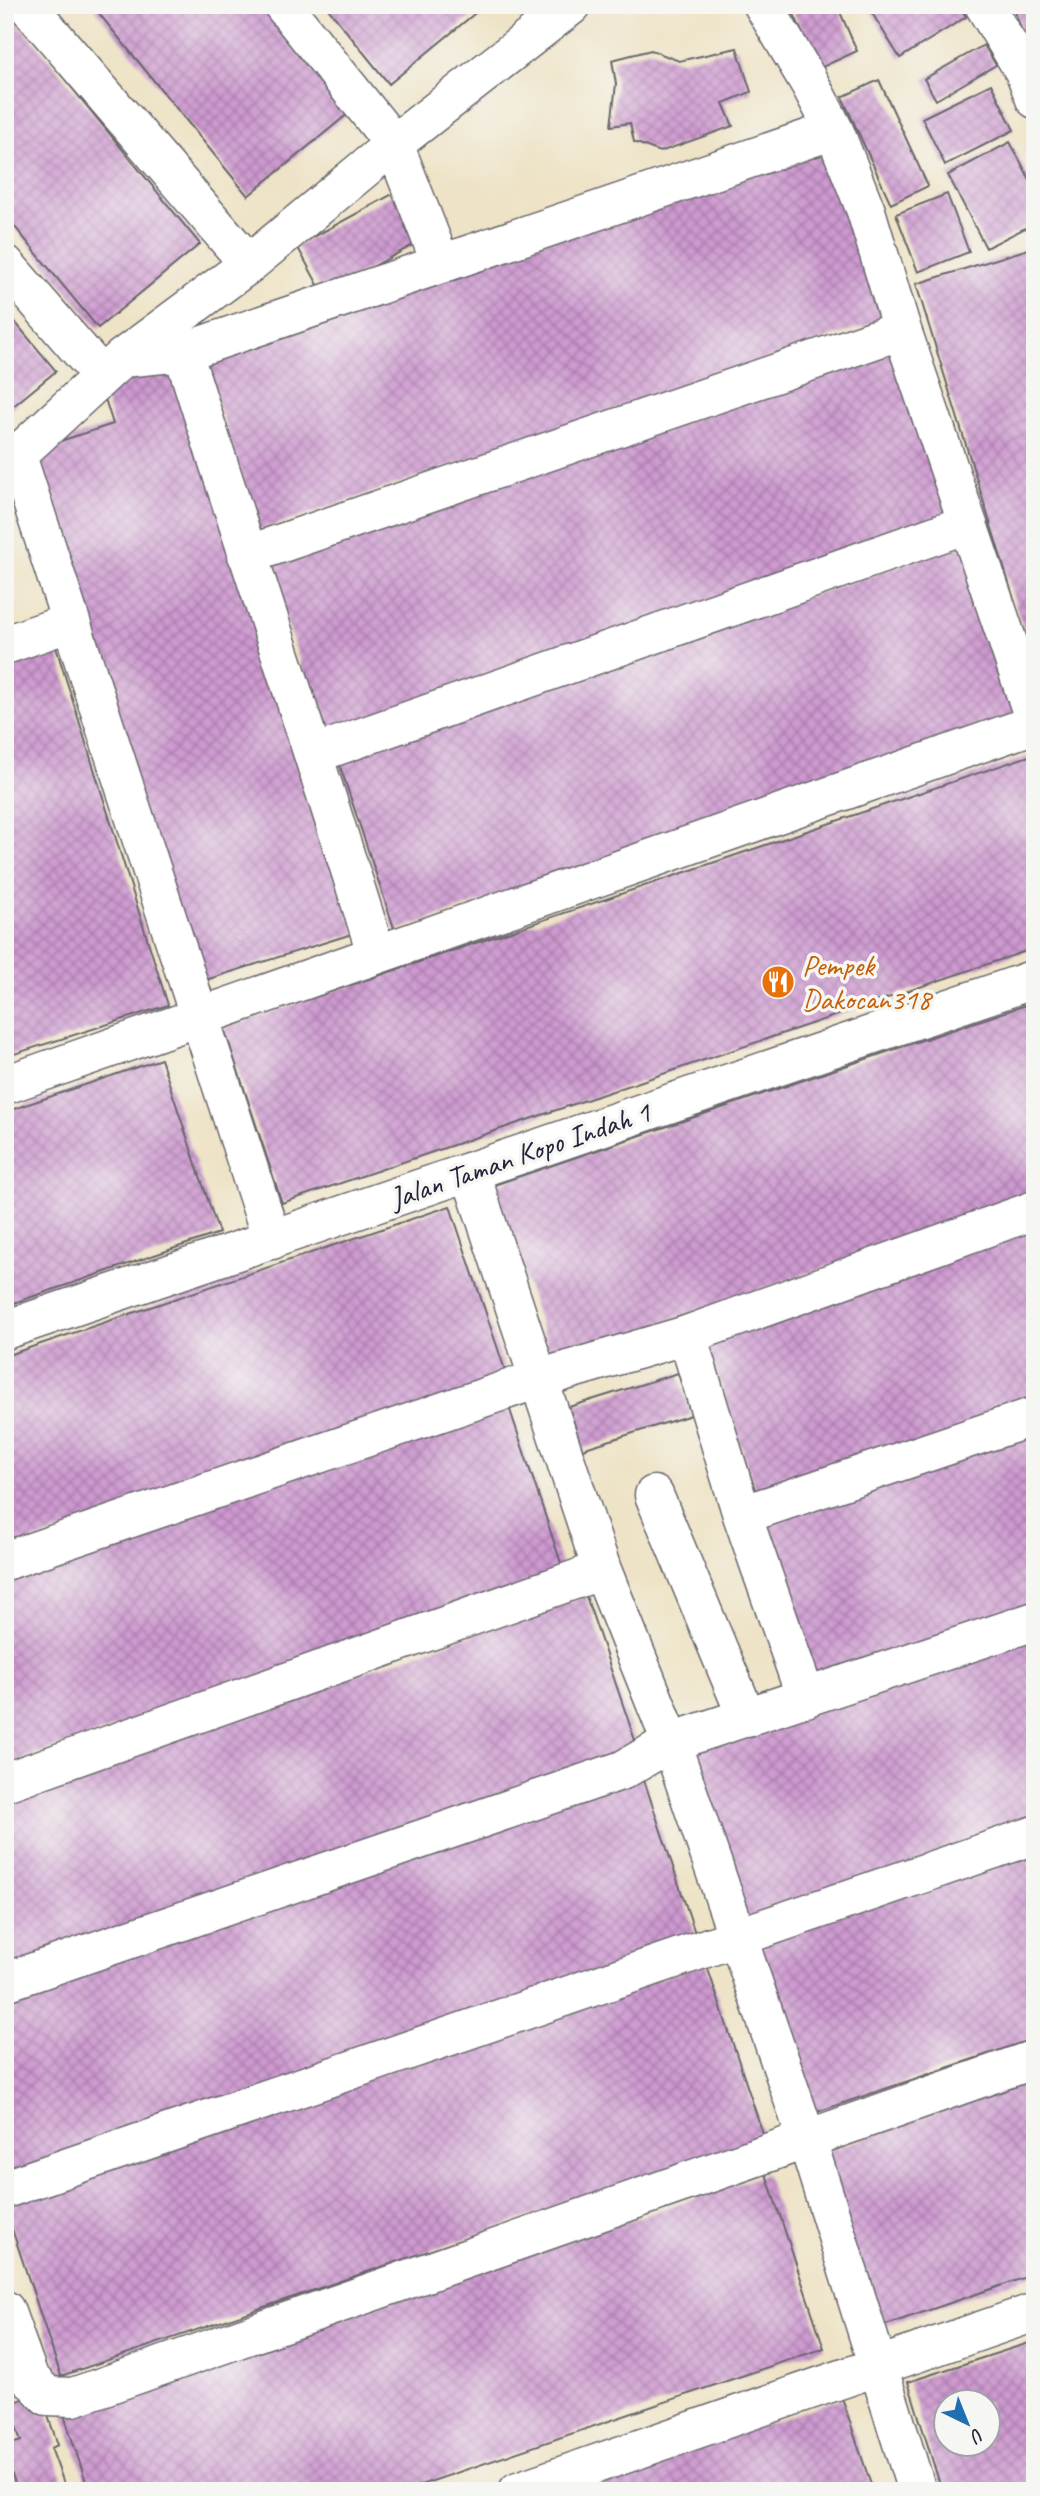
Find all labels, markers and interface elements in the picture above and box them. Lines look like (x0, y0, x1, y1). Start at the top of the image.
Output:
place label: Pempek Dakocan318 (802, 946, 933, 1018)
restaurant icon: Pempek Dakocan318 (759, 963, 797, 1001)
street label: Jalan Taman Kopo Indah 1 (383, 1092, 656, 1218)
north arrow (932, 2388, 1002, 2458)
text: U (964, 2423, 989, 2449)

